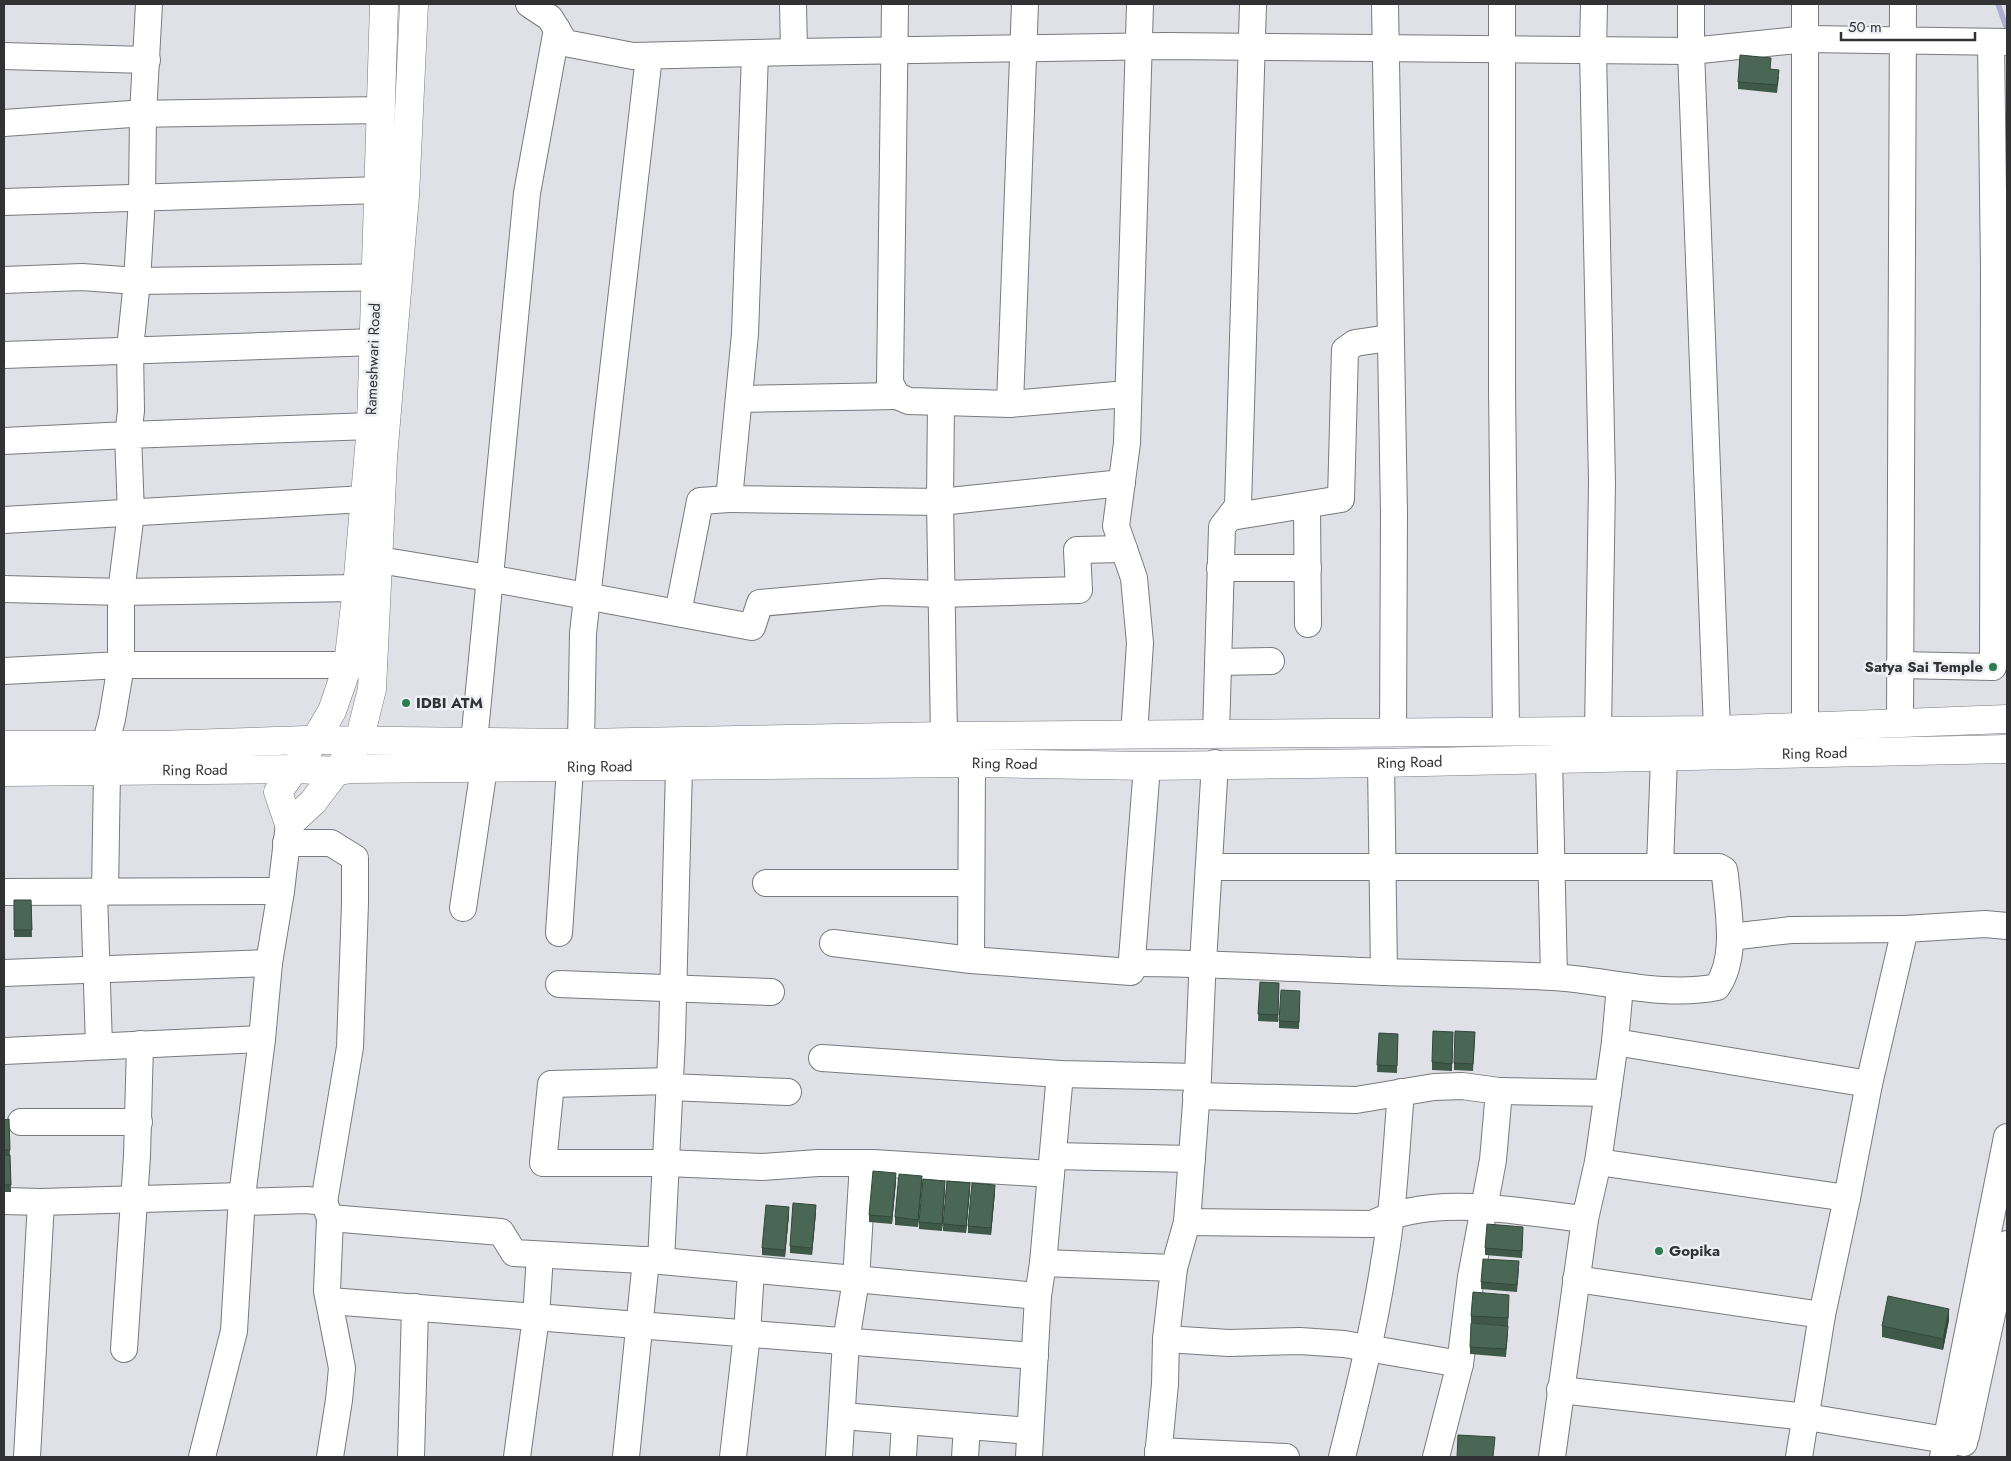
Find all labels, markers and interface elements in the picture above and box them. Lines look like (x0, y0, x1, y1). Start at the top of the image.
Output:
scale bar (1841, 10, 1975, 42)
text: 50 m (1848, 16, 1882, 38)
street label: Rameshwari Road (360, 303, 386, 415)
place label: Satya Sai Temple (1865, 656, 1983, 678)
marker: Satya Sai Temple (1987, 661, 1999, 673)
place label: IDBI ATM (416, 692, 483, 714)
marker: IDBI ATM (400, 697, 412, 709)
street label: Ring Road (1782, 742, 1848, 765)
street label: Ring Road (1377, 751, 1443, 774)
street label: Ring Road (972, 752, 1038, 775)
street label: Ring Road (567, 755, 633, 778)
street label: Ring Road (162, 759, 228, 781)
place label: Gopika (1669, 1240, 1720, 1262)
marker: Gopika (1653, 1245, 1665, 1257)

